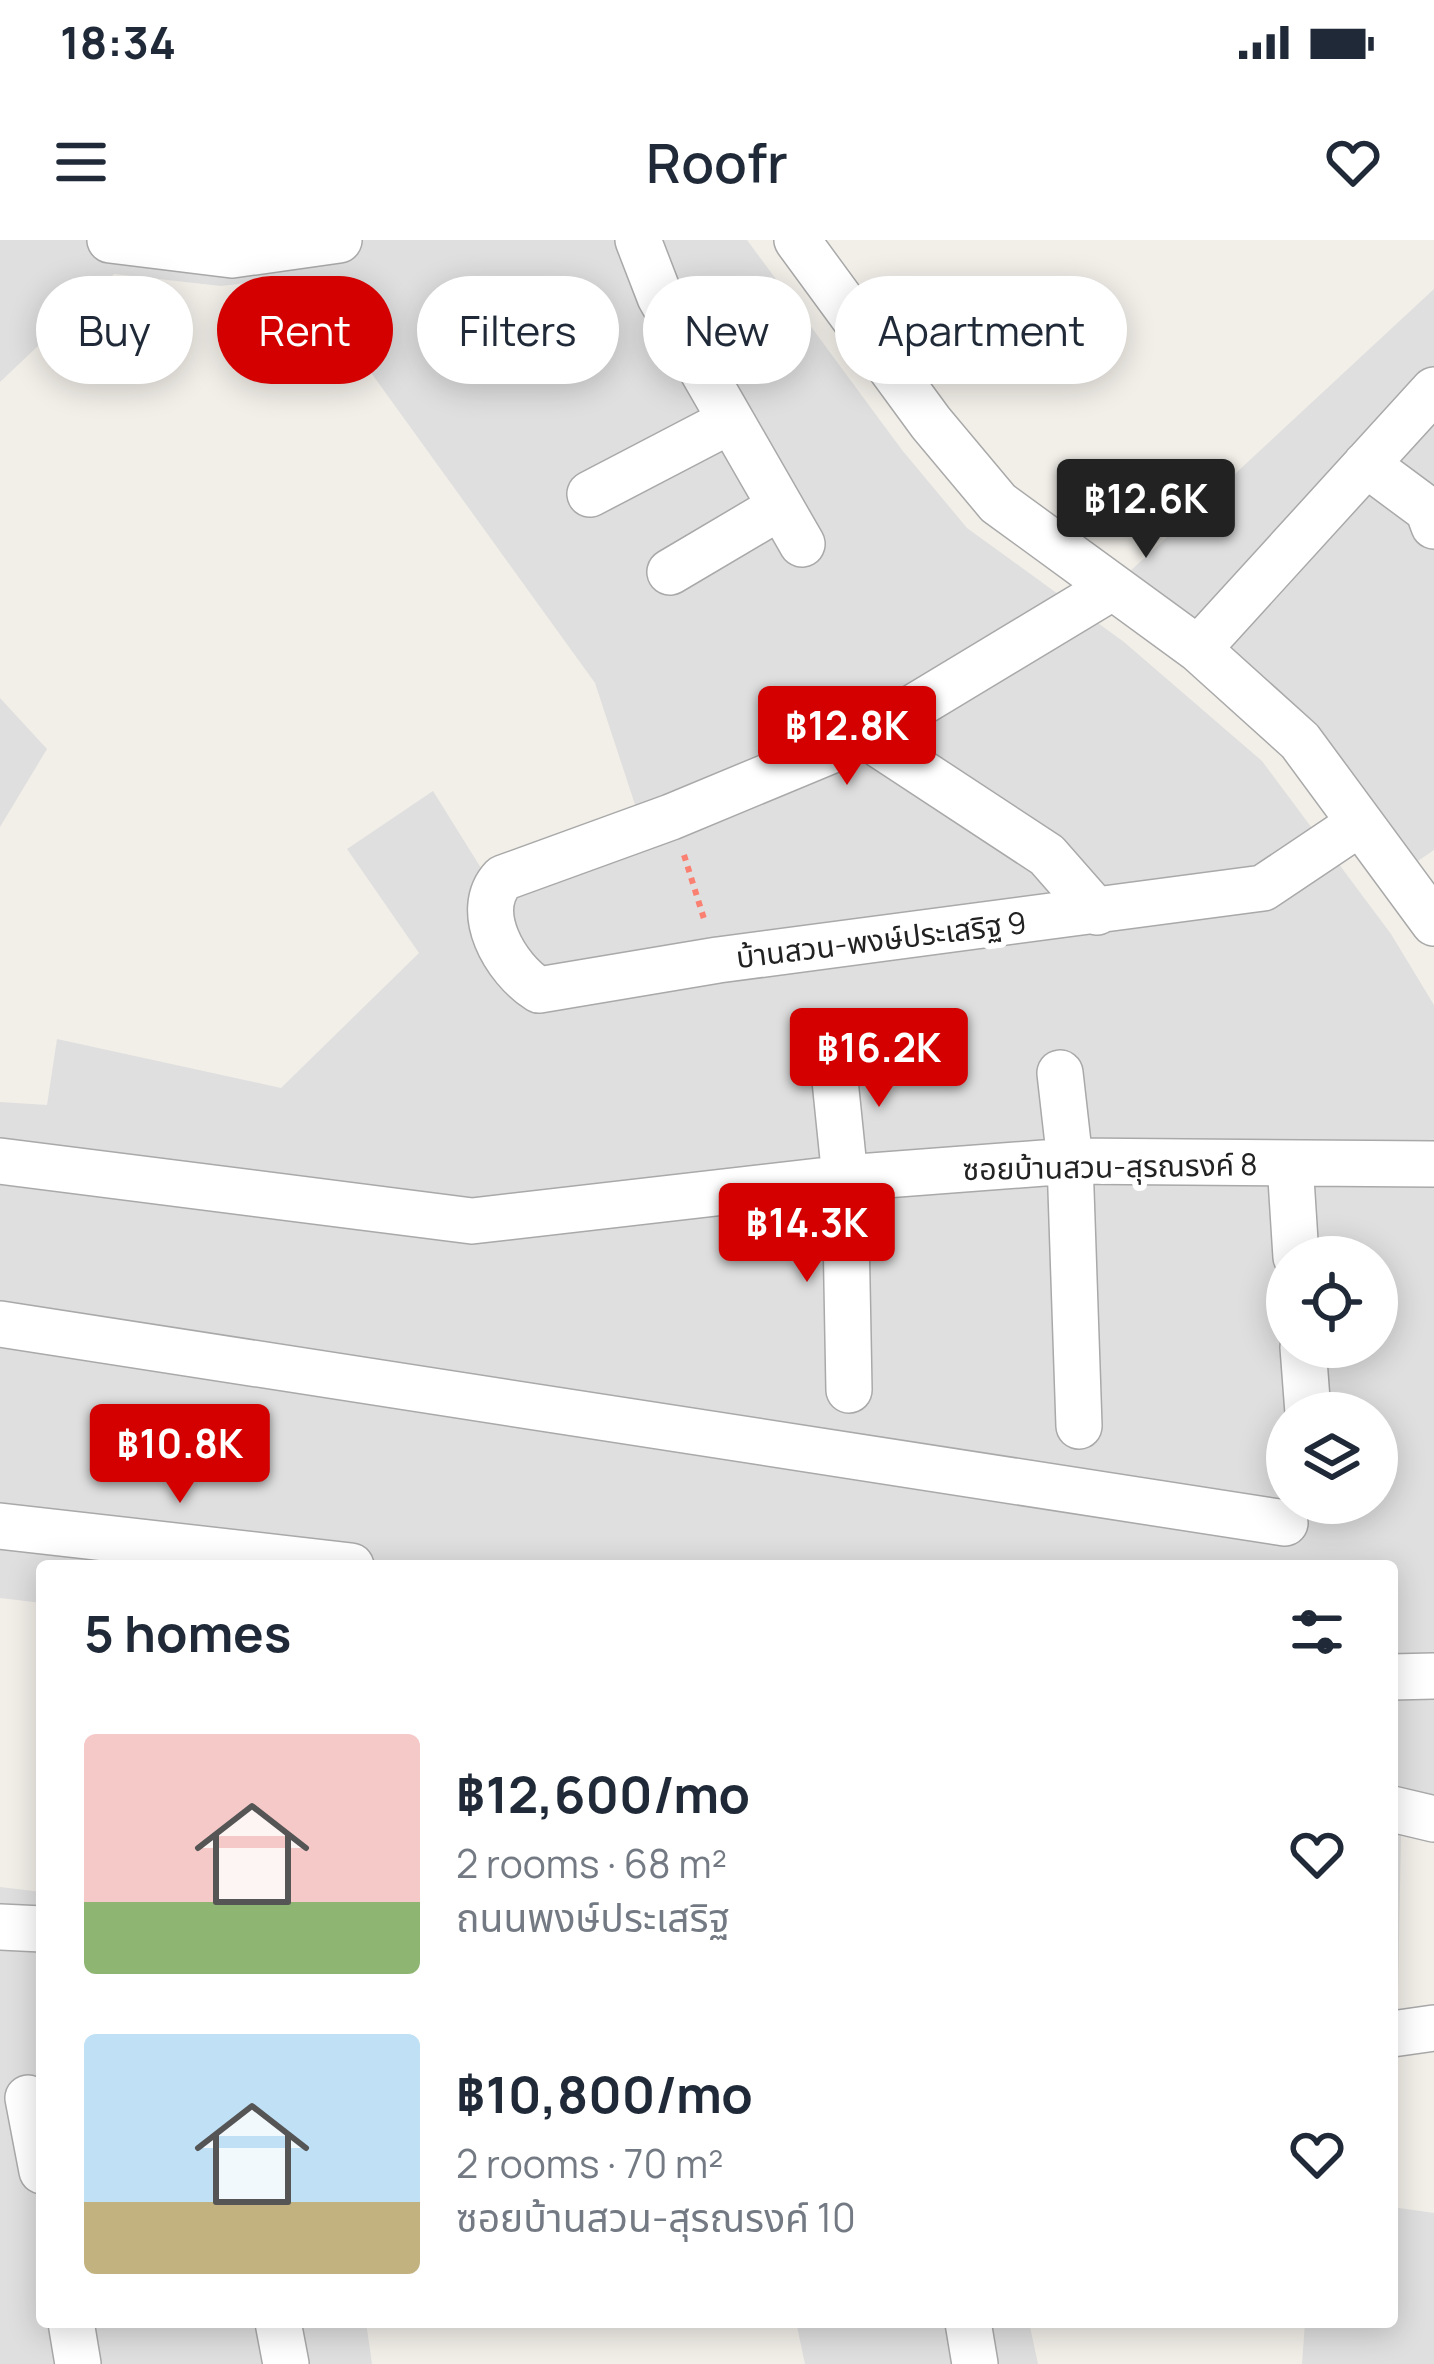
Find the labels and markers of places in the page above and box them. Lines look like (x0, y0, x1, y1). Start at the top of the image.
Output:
pin: ฿12.6K (1048, 459, 1244, 561)
pin: ฿12.8K (749, 686, 945, 788)
pin: ฿16.2K (781, 1008, 977, 1110)
pin: ฿14.3K (709, 1183, 905, 1285)
pin: ฿10.8K (82, 1404, 278, 1506)

